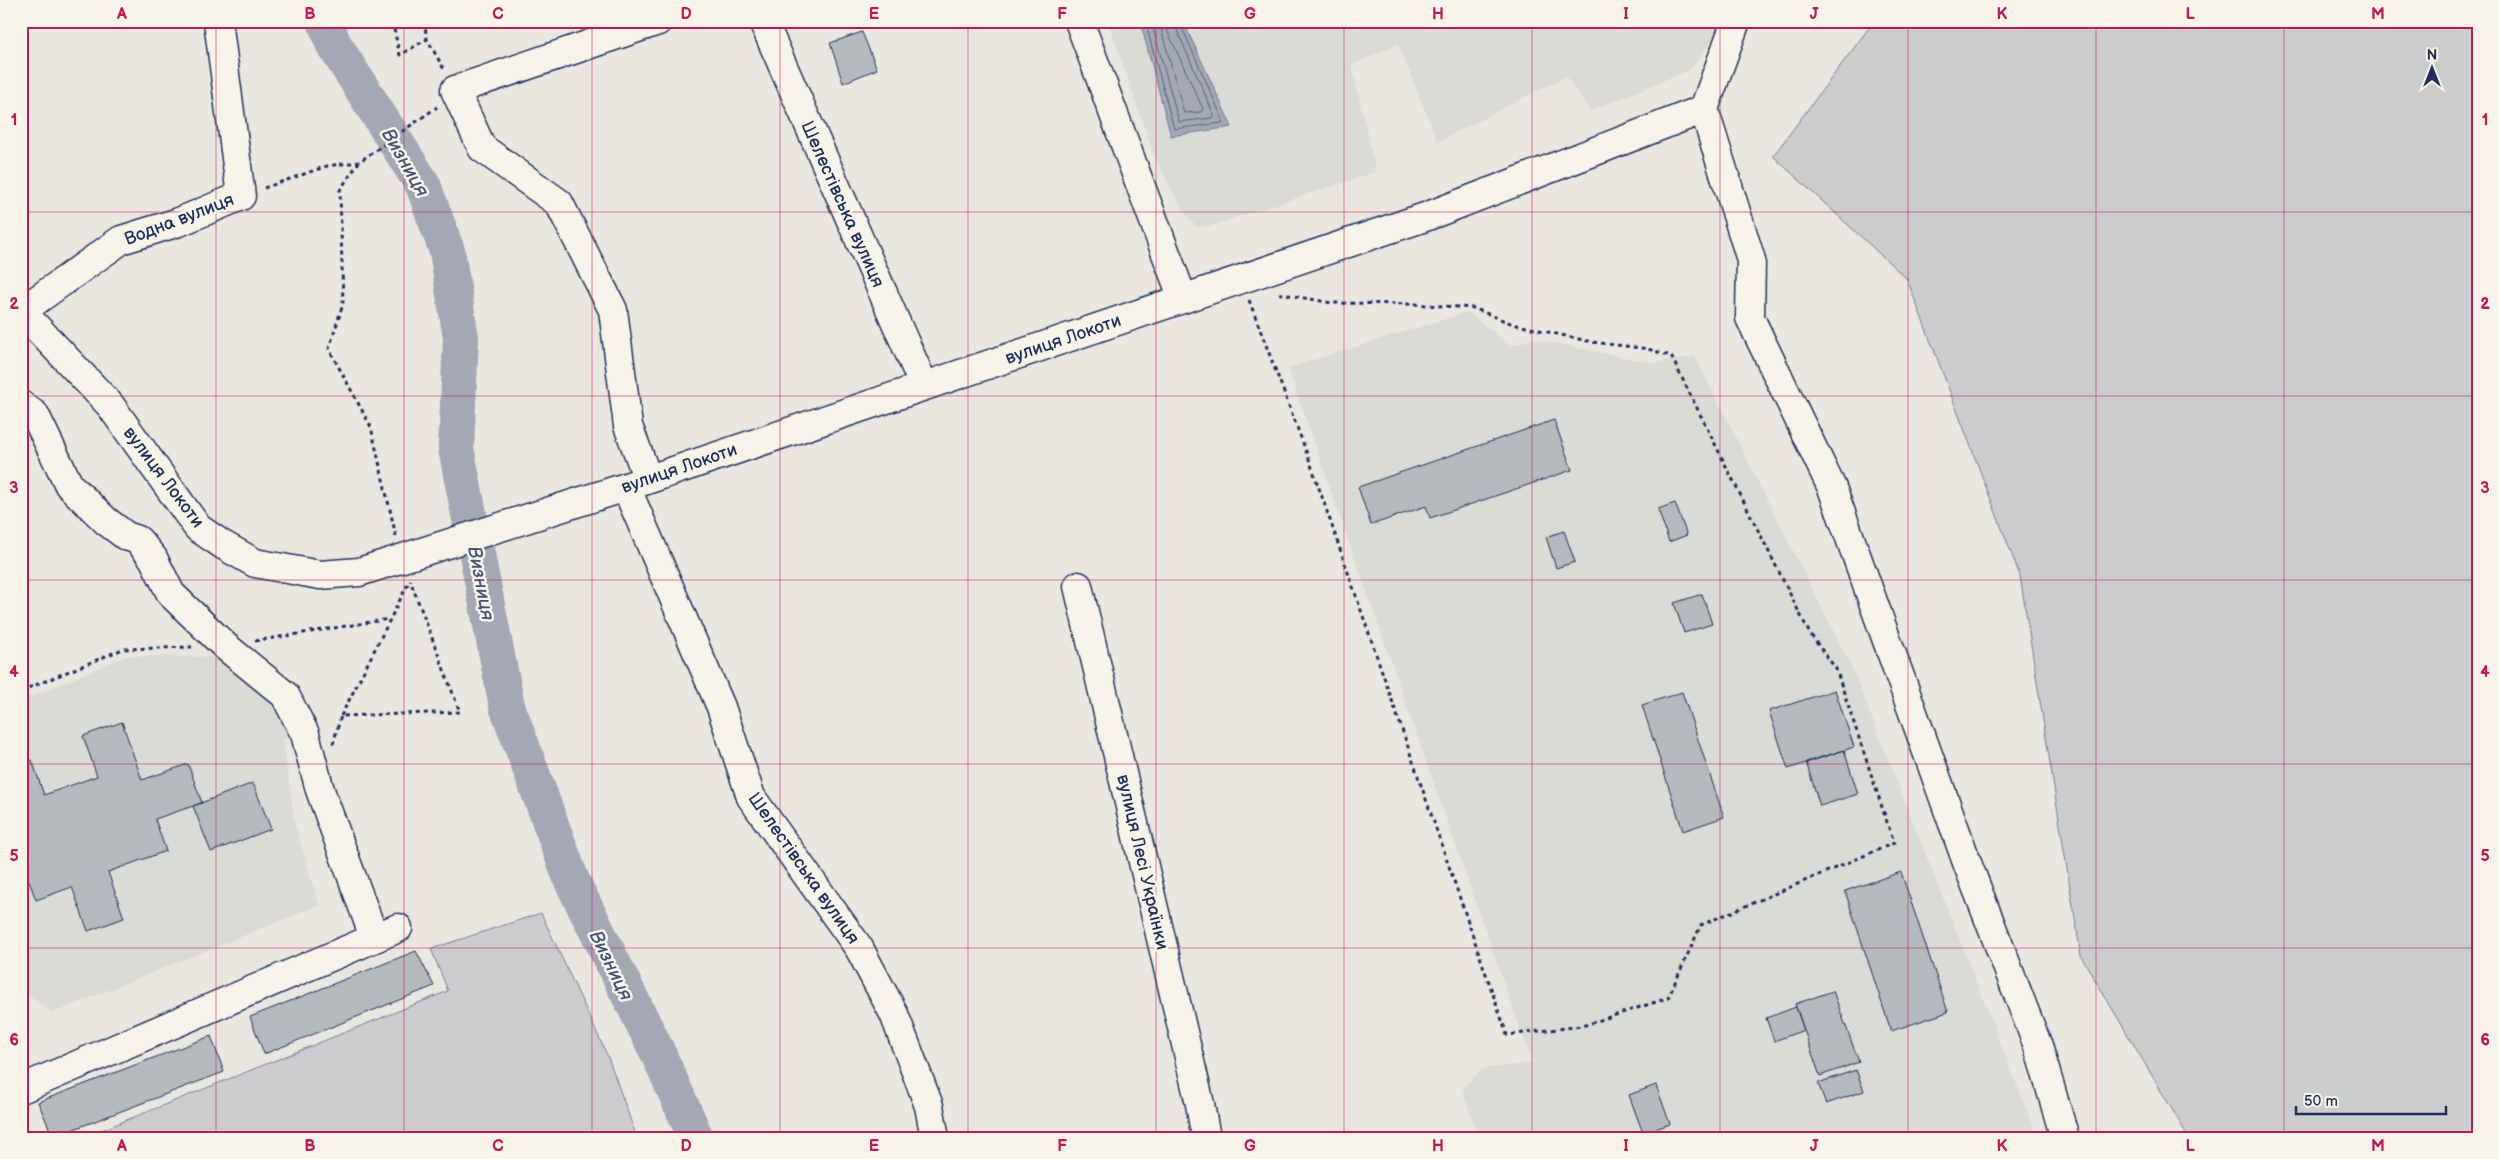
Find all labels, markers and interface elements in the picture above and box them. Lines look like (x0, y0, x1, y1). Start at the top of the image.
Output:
text: A (116, 5, 127, 24)
text: B (304, 5, 316, 24)
text: C (492, 5, 504, 24)
text: D (680, 5, 692, 24)
text: E (869, 5, 879, 24)
text: F (1057, 5, 1067, 24)
text: G (1244, 5, 1256, 24)
text: H (1432, 5, 1444, 24)
text: I (1623, 5, 1629, 24)
text: J (1810, 5, 1819, 24)
text: K (1997, 5, 2008, 24)
text: L (2185, 5, 2195, 24)
text: M (2371, 5, 2385, 24)
north arrow (2406, 42, 2456, 92)
text: N (2427, 47, 2437, 64)
text: 1 (11, 111, 17, 130)
text: 1 (2482, 111, 2488, 130)
street label: Шелестівська вулиця (796, 118, 889, 291)
water label: Визниця (376, 125, 434, 201)
street label: Водна вулиця (121, 189, 237, 250)
text: 2 (9, 295, 19, 314)
text: 2 (2480, 295, 2490, 314)
street label: вулиця Локоти (1003, 310, 1124, 369)
street label: вулиця Локоти (119, 423, 208, 532)
street label: вулиця Локоти (619, 439, 740, 498)
text: 3 (9, 479, 19, 498)
text: 3 (2480, 479, 2490, 498)
water label: Визниця (462, 544, 499, 623)
text: 4 (9, 663, 19, 682)
text: 4 (2480, 663, 2490, 682)
street label: вулиця Лесі Українки (1112, 772, 1173, 952)
street label: Шелестівська вулиця (743, 789, 864, 948)
text: 5 (9, 847, 19, 866)
text: 5 (2480, 847, 2490, 866)
water label: Визниця (584, 927, 638, 1005)
text: 6 (9, 1031, 19, 1050)
text: 6 (2480, 1031, 2490, 1050)
scale bar (2296, 1084, 2446, 1116)
text: 50 m (2304, 1092, 2338, 1111)
text: A (116, 1137, 127, 1156)
text: B (304, 1137, 316, 1156)
text: C (492, 1137, 504, 1156)
text: D (680, 1137, 692, 1156)
text: E (869, 1137, 879, 1156)
text: F (1057, 1137, 1067, 1156)
text: G (1244, 1137, 1256, 1156)
text: H (1432, 1137, 1444, 1156)
text: I (1623, 1137, 1629, 1156)
text: J (1810, 1137, 1819, 1156)
text: K (1997, 1137, 2008, 1156)
text: L (2185, 1137, 2195, 1156)
text: M (2371, 1137, 2385, 1156)

